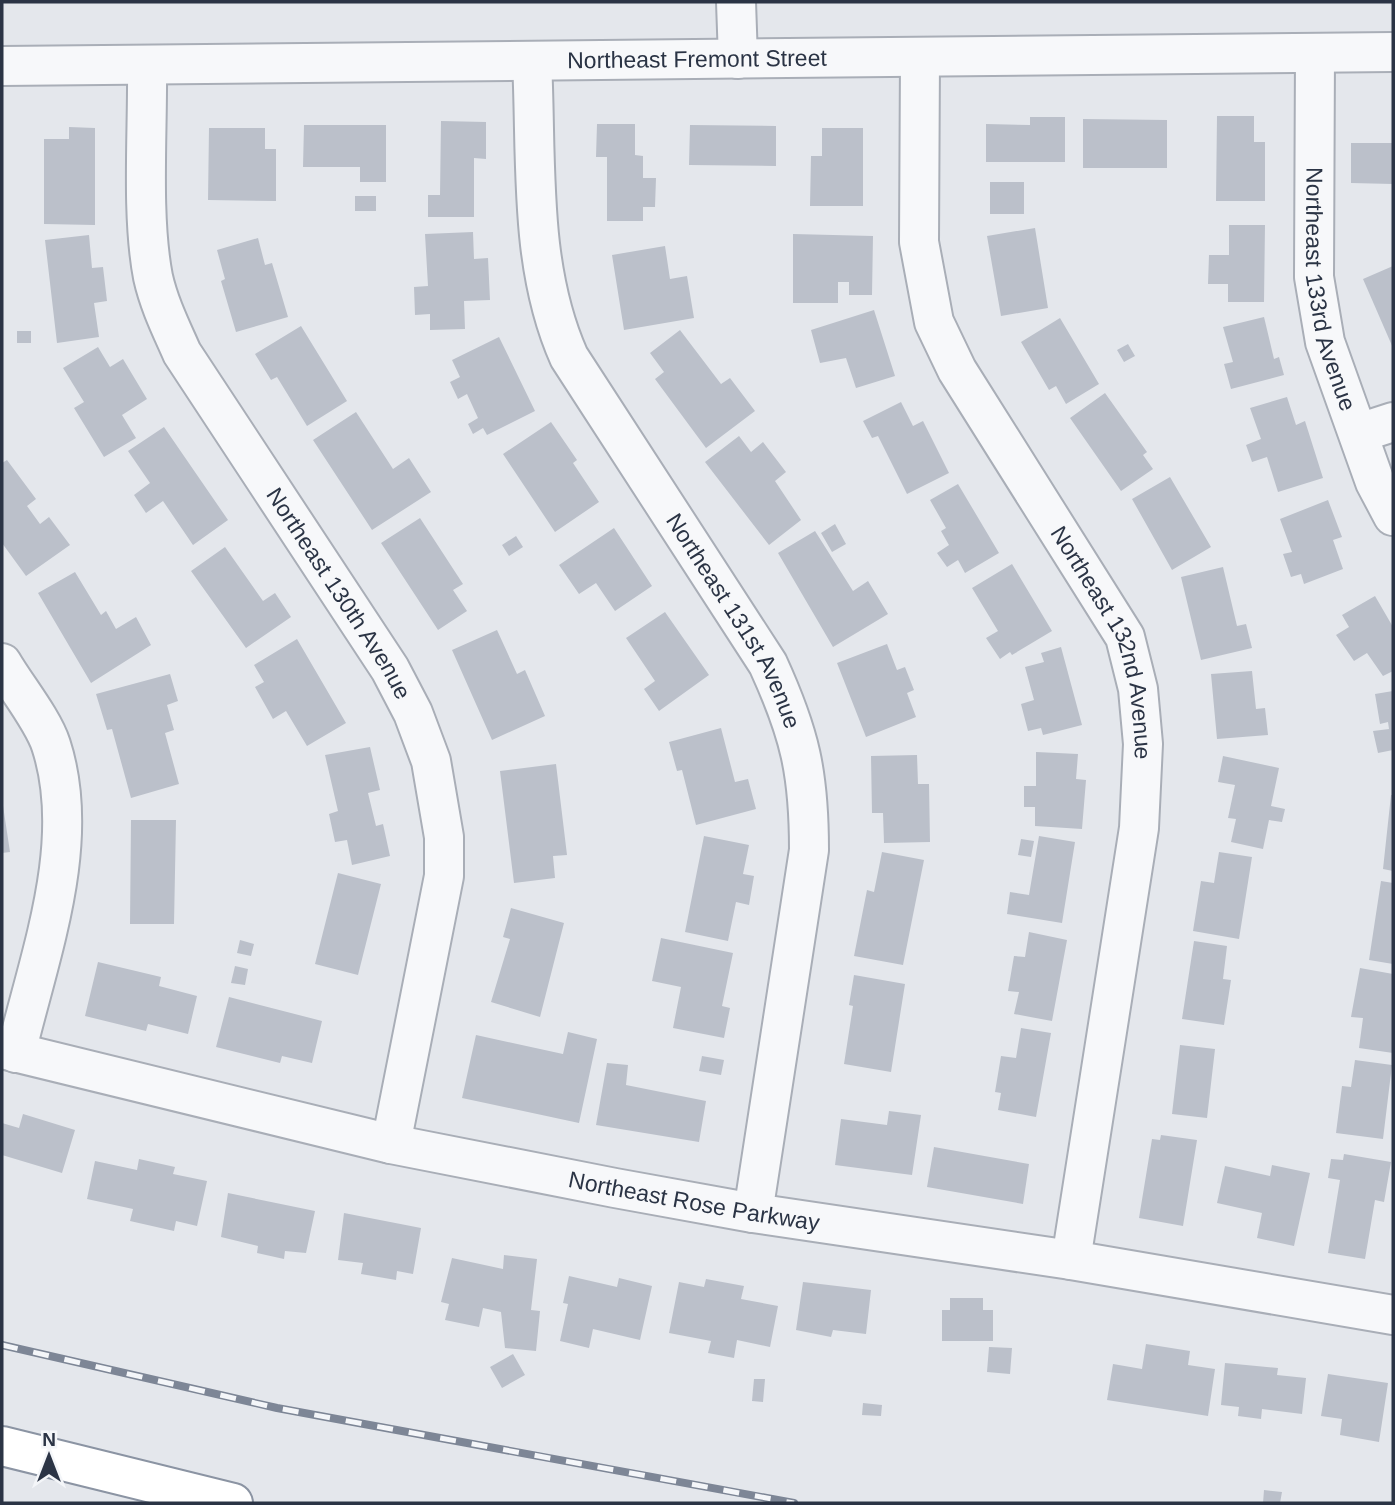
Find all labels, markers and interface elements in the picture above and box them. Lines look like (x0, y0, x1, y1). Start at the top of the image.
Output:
street label: Northeast Fremont Street (567, 45, 828, 73)
street label: Northeast 133rd Avenue (1301, 167, 1361, 414)
street label: Northeast 130th Avenue (261, 483, 416, 703)
street label: Northeast 131st Avenue (661, 509, 806, 732)
street label: Northeast 132nd Avenue (1046, 521, 1156, 760)
street label: Northeast Rose Parkway (566, 1166, 822, 1236)
north arrow (14, 1421, 84, 1491)
text: N (42, 1429, 56, 1450)

